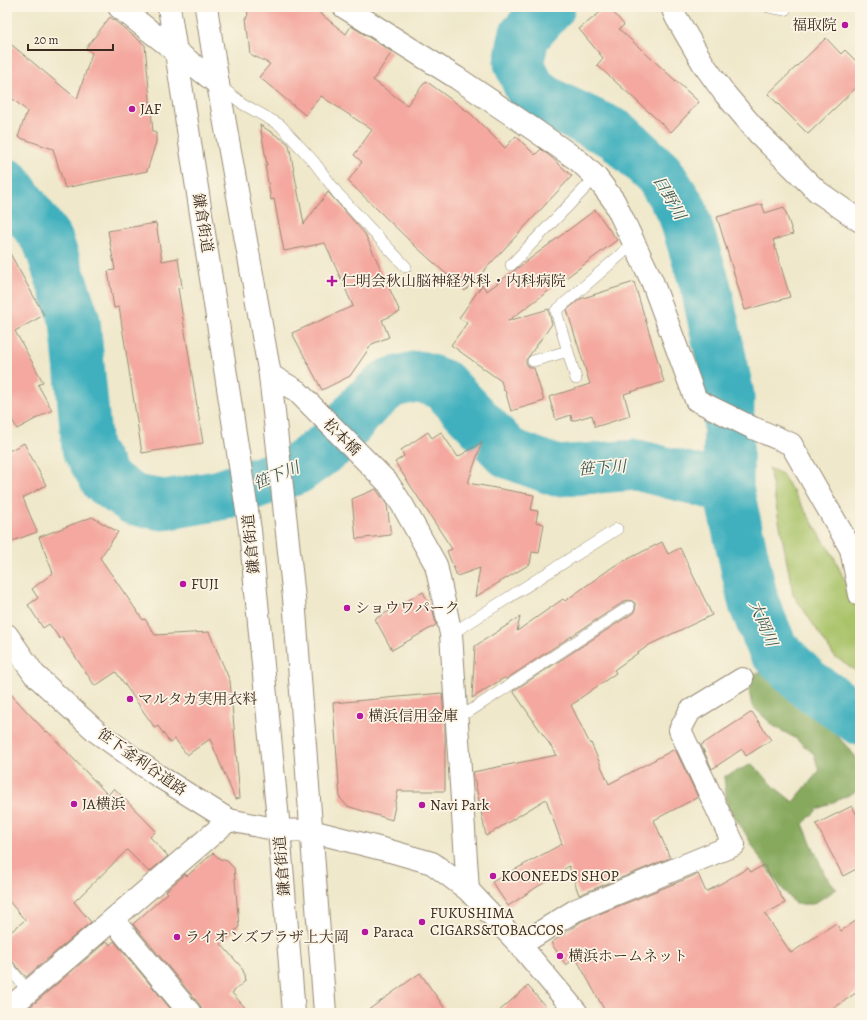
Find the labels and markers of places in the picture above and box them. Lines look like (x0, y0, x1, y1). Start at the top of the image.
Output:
place label: 福取院 (792, 15, 837, 35)
marker: 福取院 (840, 20, 850, 30)
place label: JAF (140, 99, 162, 119)
marker: JAF (127, 104, 137, 114)
place label: 仁明会秋山脳神経外科・内科病院 (341, 271, 566, 291)
marker: 仁明会秋山脳神経外科・内科病院 (326, 275, 338, 287)
place label: FUJI (191, 574, 219, 594)
marker: FUJI (178, 579, 188, 589)
place label: ショウワパーク (355, 598, 460, 618)
marker: ショウワパーク (342, 603, 352, 613)
place label: マルタカ実用衣料 (138, 689, 257, 709)
marker: マルタカ実用衣料 (125, 694, 135, 704)
place label: 横浜信用金庫 (368, 706, 458, 726)
marker: 横浜信用金庫 (355, 711, 365, 721)
place label: JA横浜 (82, 794, 126, 814)
place label: Navi Park (430, 795, 490, 815)
marker: JA横浜 (69, 799, 79, 809)
marker: Navi Park (417, 800, 427, 810)
place label: KOONEEDS SHOP (501, 866, 619, 886)
marker: KOONEEDS SHOP (488, 871, 498, 881)
place label: FUKUSHIMA CIGARS&TOBACCOS (430, 903, 564, 940)
marker: FUKUSHIMA CIGARS&TOBACCOS (417, 917, 427, 927)
place label: Paraca (373, 922, 414, 942)
place label: ライオンズプラザ上大岡 (185, 927, 349, 947)
marker: Paraca (360, 927, 370, 937)
marker: ライオンズプラザ上大岡 (172, 932, 182, 942)
place label: 横浜ホームネット (568, 946, 688, 966)
marker: 横浜ホームネット (555, 951, 565, 961)

